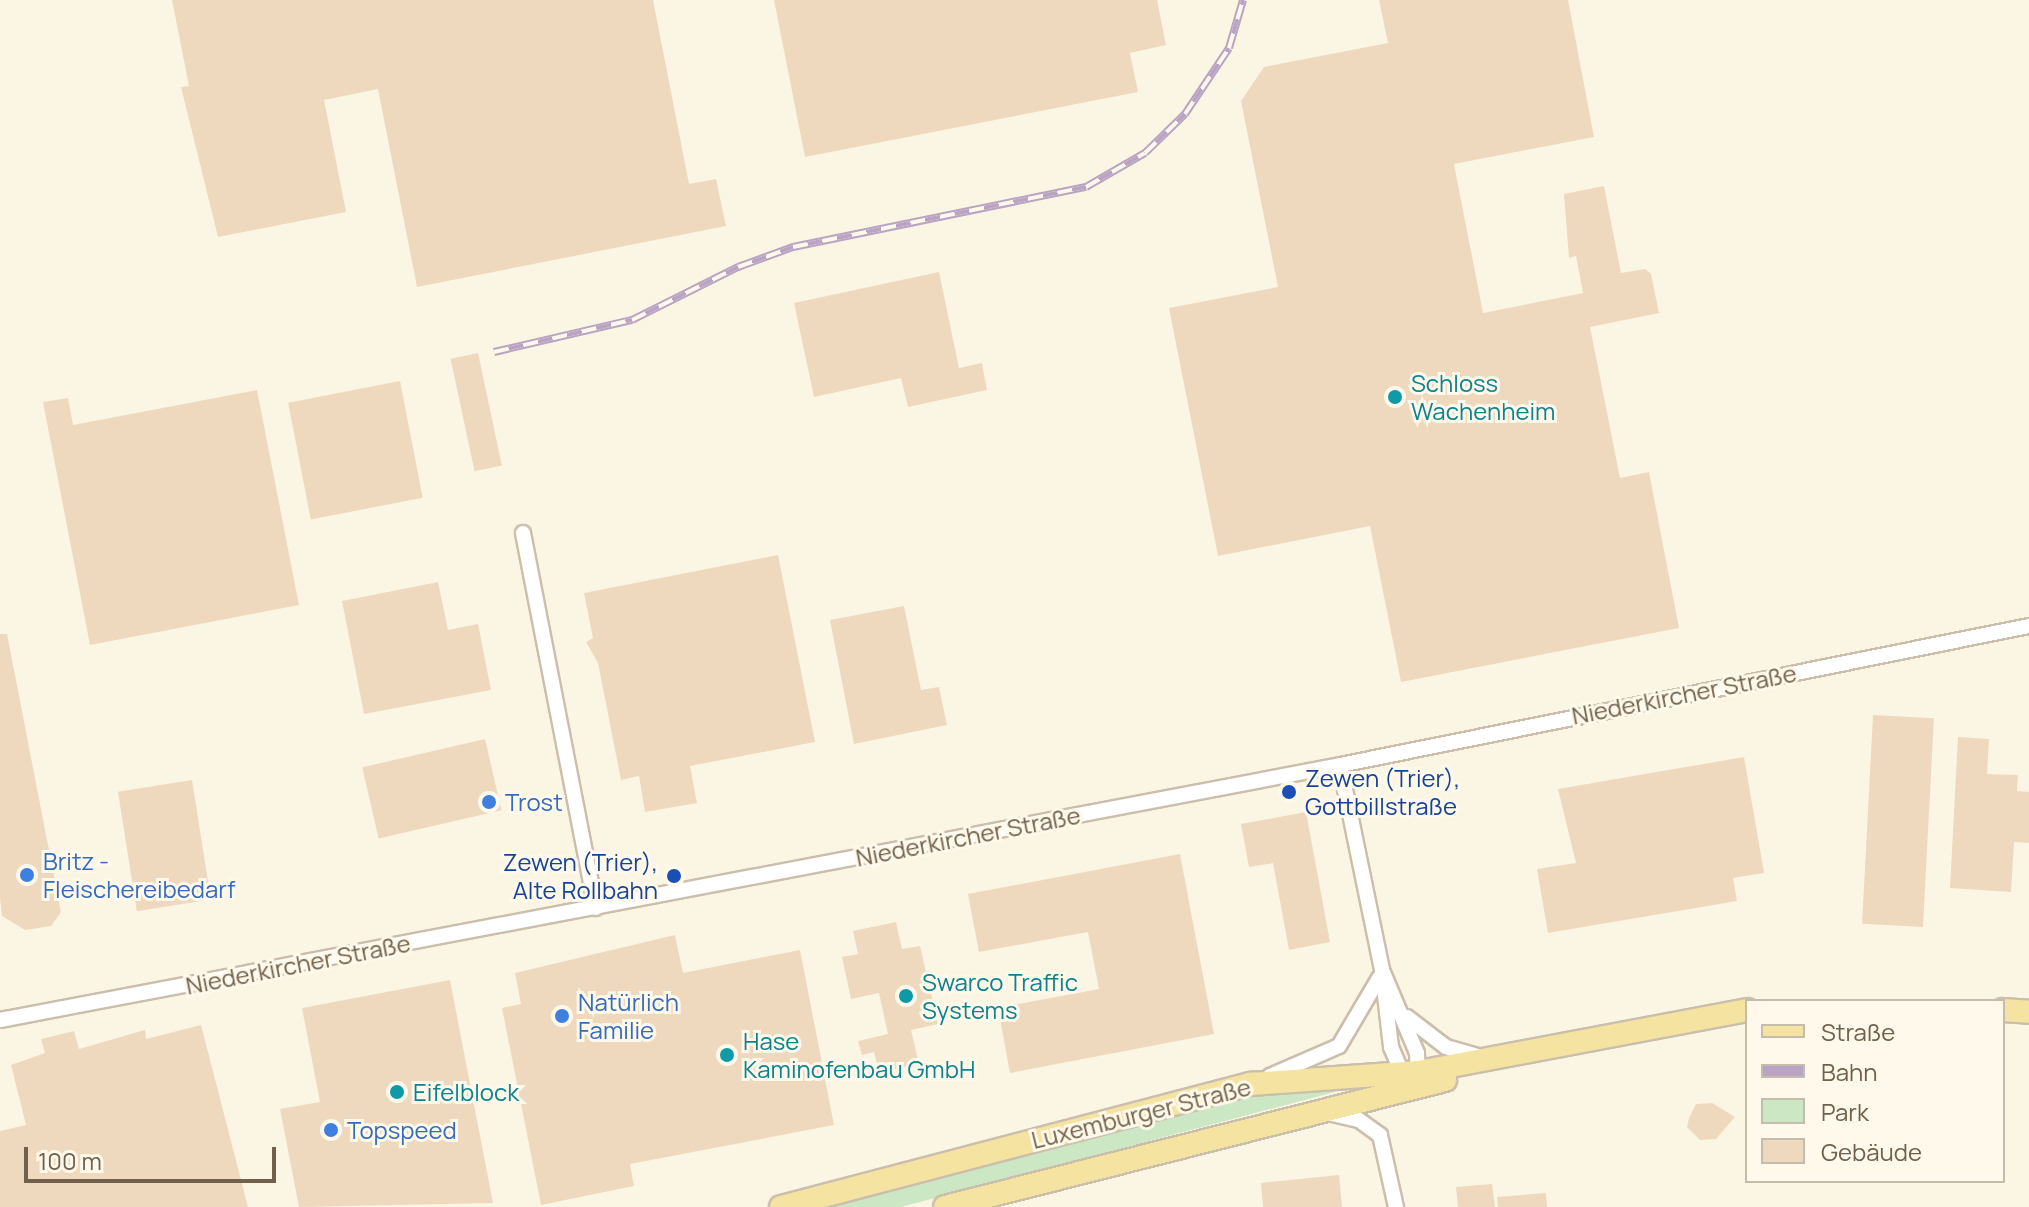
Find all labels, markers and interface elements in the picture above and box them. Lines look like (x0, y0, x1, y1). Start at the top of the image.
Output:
place label: Schloss Wachenheim (1411, 369, 1555, 425)
marker: Schloss Wachenheim (1386, 388, 1404, 406)
street label: Niederkircher Straße (1569, 658, 1799, 730)
place label: Zewen (Trier), Gottbillstraße (1305, 764, 1460, 820)
marker: Zewen (Trier), Gottbillstraße (1280, 783, 1298, 801)
place label: Trost (505, 788, 563, 816)
marker: Trost (480, 793, 498, 811)
street label: Niederkircher Straße (853, 800, 1083, 872)
place label: Britz - Fleischereibedarf (43, 847, 235, 903)
place label: Zewen (Trier), Alte Rollbahn (503, 848, 658, 904)
marker: Britz - Fleischereibedarf (18, 866, 36, 884)
marker: Zewen (Trier), Alte Rollbahn (665, 867, 683, 885)
street label: Niederkircher Straße (183, 928, 413, 1000)
place label: Swarco Traffic Systems (922, 968, 1078, 1024)
marker: Swarco Traffic Systems (897, 987, 915, 1005)
place label: Natürlich Familie (578, 988, 679, 1044)
legend (1745, 999, 2005, 1183)
marker: Natürlich Familie (553, 1007, 571, 1025)
text: Straße (1821, 1015, 1895, 1048)
place label: Hase Kaminofenbau GmbH (743, 1027, 975, 1083)
marker: Hase Kaminofenbau GmbH (718, 1046, 736, 1064)
text: Bahn (1821, 1055, 1878, 1088)
street label: Luxemburger Straße (1028, 1072, 1254, 1154)
place label: Eifelblock (413, 1078, 519, 1106)
marker: Eifelblock (388, 1083, 406, 1101)
text: Park (1821, 1095, 1869, 1128)
place label: Topspeed (347, 1116, 457, 1144)
marker: Topspeed (322, 1121, 340, 1139)
scale bar (28, 1131, 280, 1181)
text: Gebäude (1821, 1135, 1922, 1168)
text: 100 m (38, 1144, 102, 1177)

